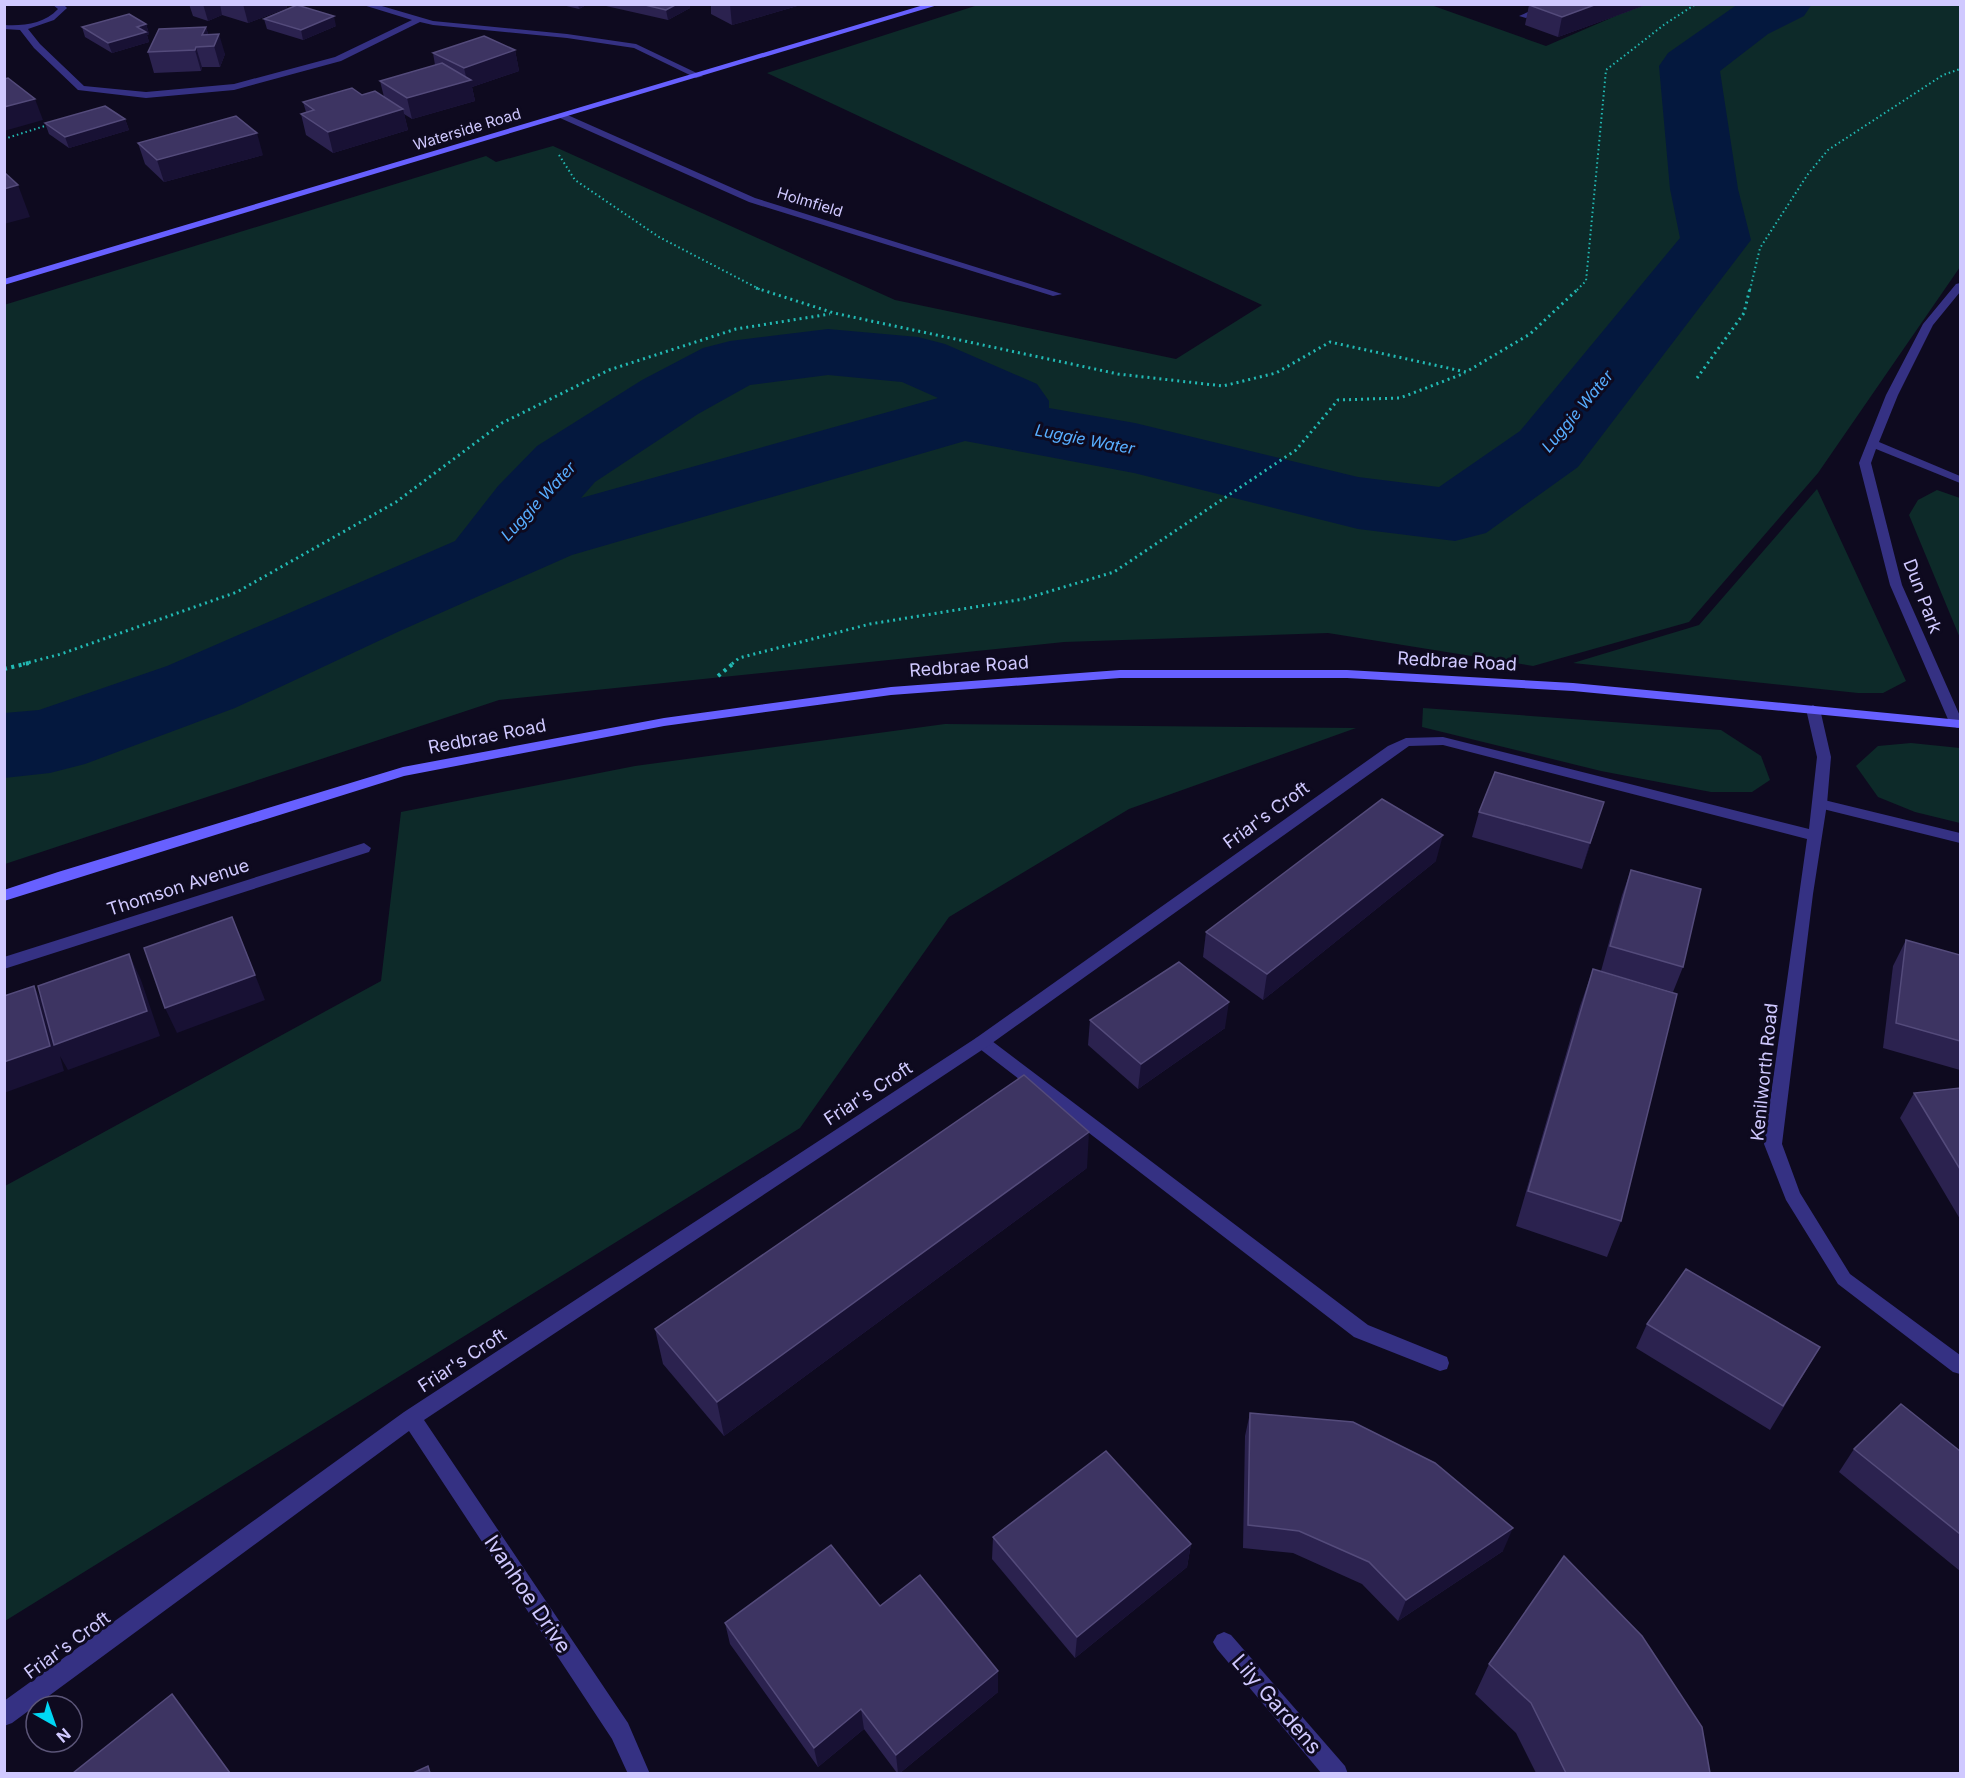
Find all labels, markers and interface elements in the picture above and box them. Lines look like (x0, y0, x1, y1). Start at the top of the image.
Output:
street label: Waterside Road (411, 104, 523, 154)
street label: Holmfield (775, 183, 845, 221)
water label: Luggie Water (1537, 365, 1618, 456)
water label: Luggie Water (1034, 420, 1137, 459)
water label: Luggie Water (496, 457, 580, 545)
street label: Dun Park (1899, 556, 1947, 636)
street label: Redbrae Road (1397, 647, 1517, 675)
street label: Redbrae Road (909, 651, 1029, 681)
street label: Redbrae Road (426, 714, 548, 758)
street label: Friar's Croft (1219, 777, 1313, 853)
street label: Thomson Avenue (104, 854, 252, 920)
street label: Kenilworth Road (1746, 1002, 1782, 1142)
street label: Friar's Croft (820, 1057, 916, 1129)
street label: Friar's Croft (414, 1324, 510, 1396)
street label: Ivanhoe Drive (479, 1530, 577, 1658)
street label: Friar's Croft (20, 1607, 114, 1683)
street label: Lily Gardens (1227, 1649, 1327, 1759)
north arrow (24, 1694, 84, 1754)
text: N (53, 1724, 75, 1747)

